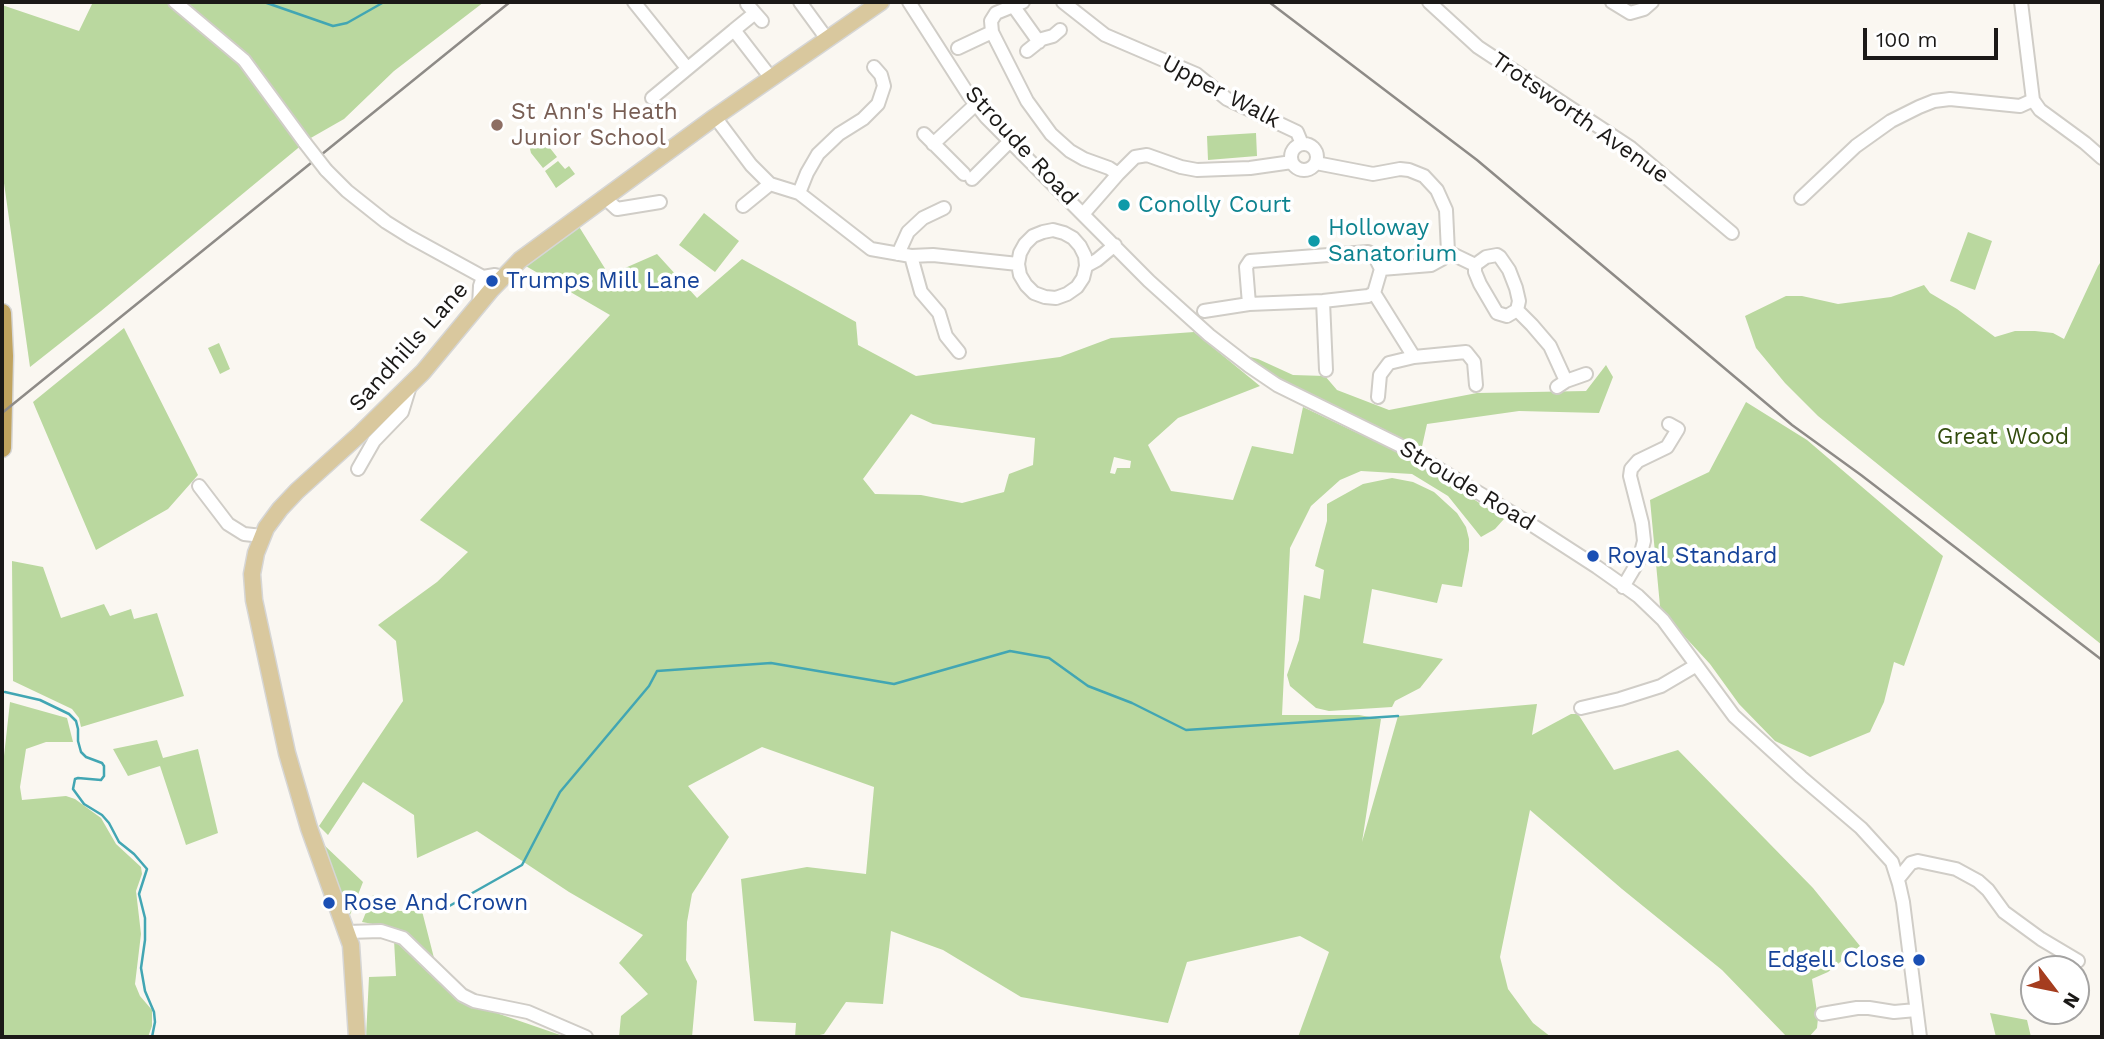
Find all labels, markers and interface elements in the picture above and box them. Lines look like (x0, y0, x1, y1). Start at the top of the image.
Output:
scale bar (1866, 14, 2001, 58)
text: 100 m (1876, 27, 1938, 52)
street label: Trotsworth Avenue (1486, 46, 1674, 190)
street label: Upper Walk (1157, 49, 1285, 135)
street label: Stroude Road (959, 81, 1083, 211)
place label: St Ann's Heath Junior School (511, 98, 678, 152)
marker: St Ann's Heath Junior School (489, 117, 505, 133)
place label: Conolly Court (1138, 191, 1291, 219)
marker: Conolly Court (1116, 197, 1132, 213)
place label: Holloway Sanatorium (1328, 214, 1457, 268)
marker: Holloway Sanatorium (1306, 233, 1322, 249)
place label: Trumps Mill Lane (506, 267, 700, 295)
marker: Trumps Mill Lane (484, 273, 500, 289)
street label: Sandhills Lane (344, 277, 474, 417)
park label: Great Wood (1937, 423, 2069, 451)
street label: Stroude Road (1394, 435, 1540, 537)
place label: Royal Standard (1607, 542, 1777, 570)
marker: Royal Standard (1585, 548, 1601, 564)
place label: Rose And Crown (343, 889, 528, 917)
marker: Rose And Crown (321, 895, 337, 911)
place label: Edgell Close (1767, 946, 1905, 974)
marker: Edgell Close (1911, 952, 1927, 968)
north arrow (2020, 955, 2090, 1025)
text: N (2058, 988, 2085, 1012)

